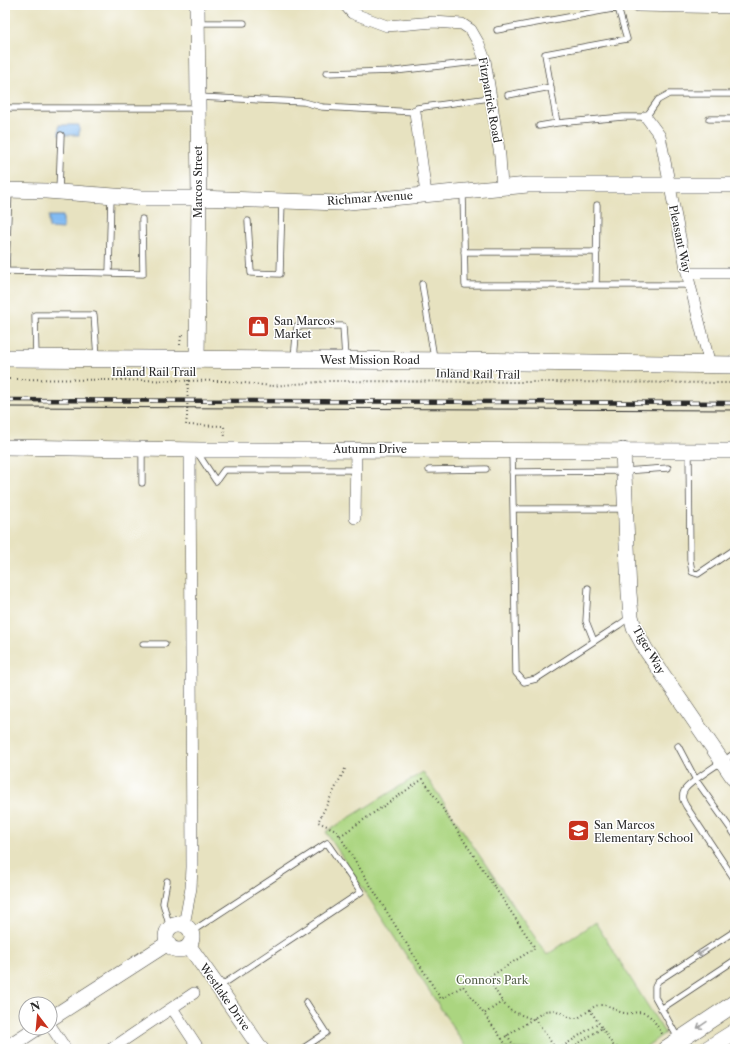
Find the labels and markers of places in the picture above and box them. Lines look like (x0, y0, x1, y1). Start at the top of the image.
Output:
shop icon: San Marcos Market (245, 314, 271, 340)
place label: San Marcos Market (274, 314, 335, 341)
school or university icon: San Marcos Elementary School (566, 818, 592, 844)
place label: San Marcos Elementary School (594, 818, 694, 845)

